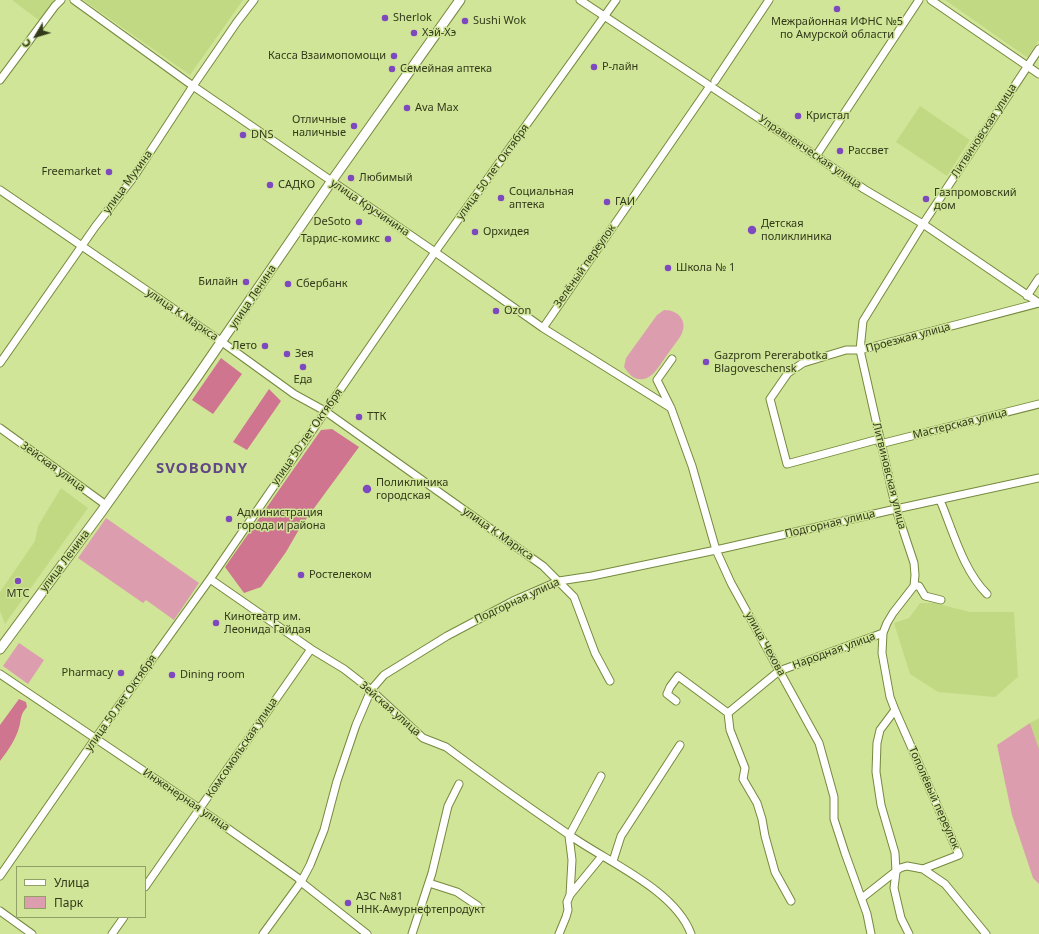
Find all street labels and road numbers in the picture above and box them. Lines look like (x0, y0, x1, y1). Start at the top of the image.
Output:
street label: Литвиновская улица (949, 81, 1019, 181)
street label: Управленческая улица (756, 113, 864, 191)
street label: улица 50 лет Октября (454, 122, 532, 222)
street label: улица Мухина (101, 148, 155, 216)
street label: улица Кручинина (328, 177, 412, 239)
street label: Зелёный переулок (551, 222, 619, 310)
street label: улица Ленина (227, 263, 279, 331)
street label: улица К.Маркса (144, 286, 220, 344)
street label: Проезжая улица (864, 320, 952, 356)
street label: улица 50 лет Октября (269, 386, 345, 488)
street label: Мастерская улица (911, 406, 1009, 442)
street label: Литвиновская улица (869, 421, 909, 531)
street label: Зейская улица (18, 439, 88, 495)
street label: улица К.Маркса (460, 505, 536, 563)
street label: Подгорная улица (784, 507, 876, 541)
street label: улица Ленина (37, 527, 93, 595)
street label: Подгорная улица (472, 576, 562, 626)
street label: улица Чехова (742, 610, 788, 678)
street label: Народная улица (791, 630, 877, 672)
street label: улица 50 лет Октября (83, 652, 159, 754)
street label: Зейская улица (357, 679, 423, 739)
street label: Комсомольская улица (203, 695, 281, 801)
street label: Тополёвый переулок (905, 745, 963, 851)
street label: Инженерная улица (140, 766, 232, 834)

